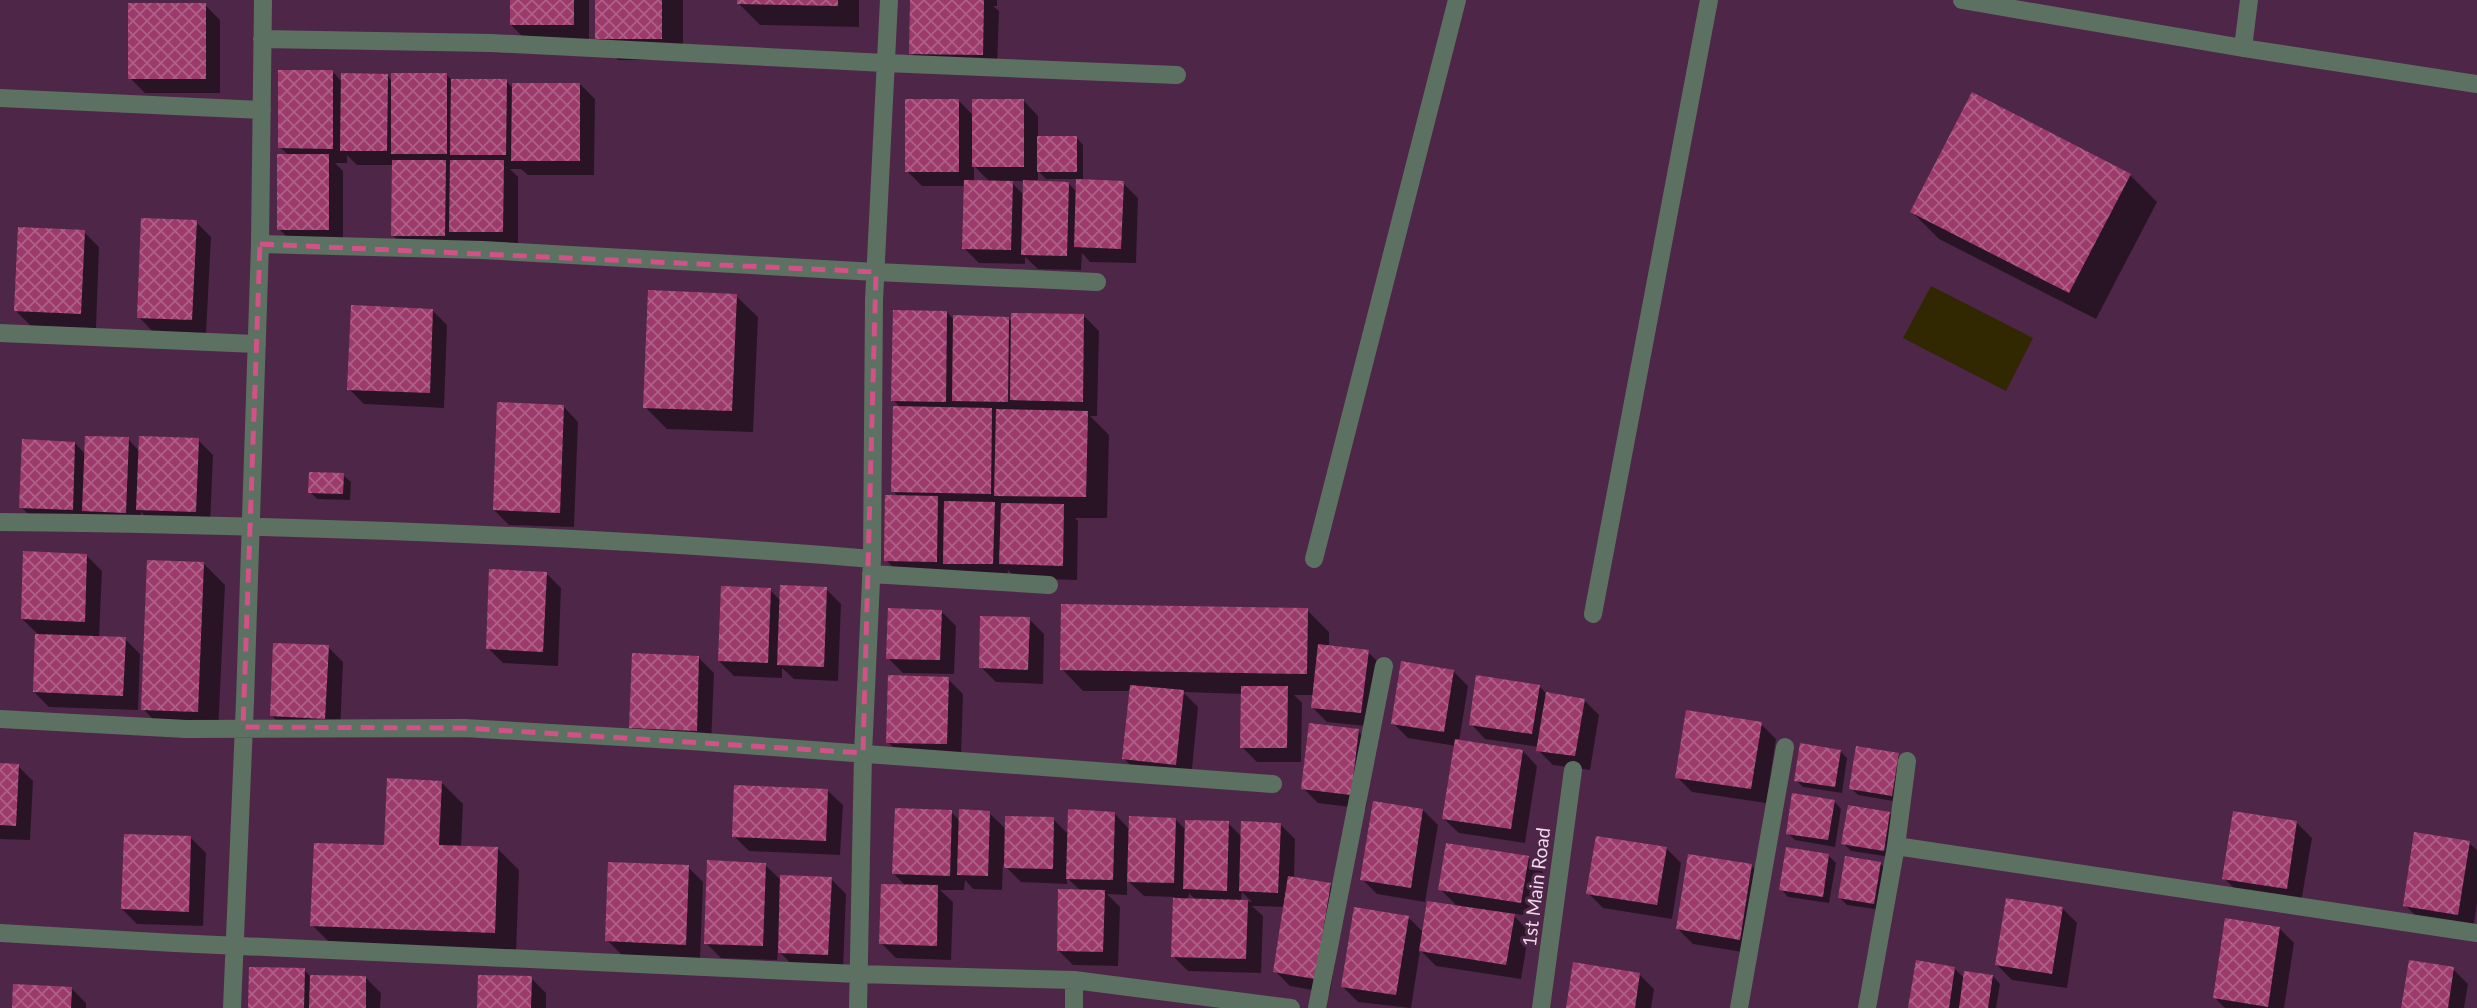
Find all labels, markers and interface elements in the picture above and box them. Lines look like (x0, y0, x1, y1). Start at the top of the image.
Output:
street label: 1st Main Road (1517, 826, 1554, 948)

